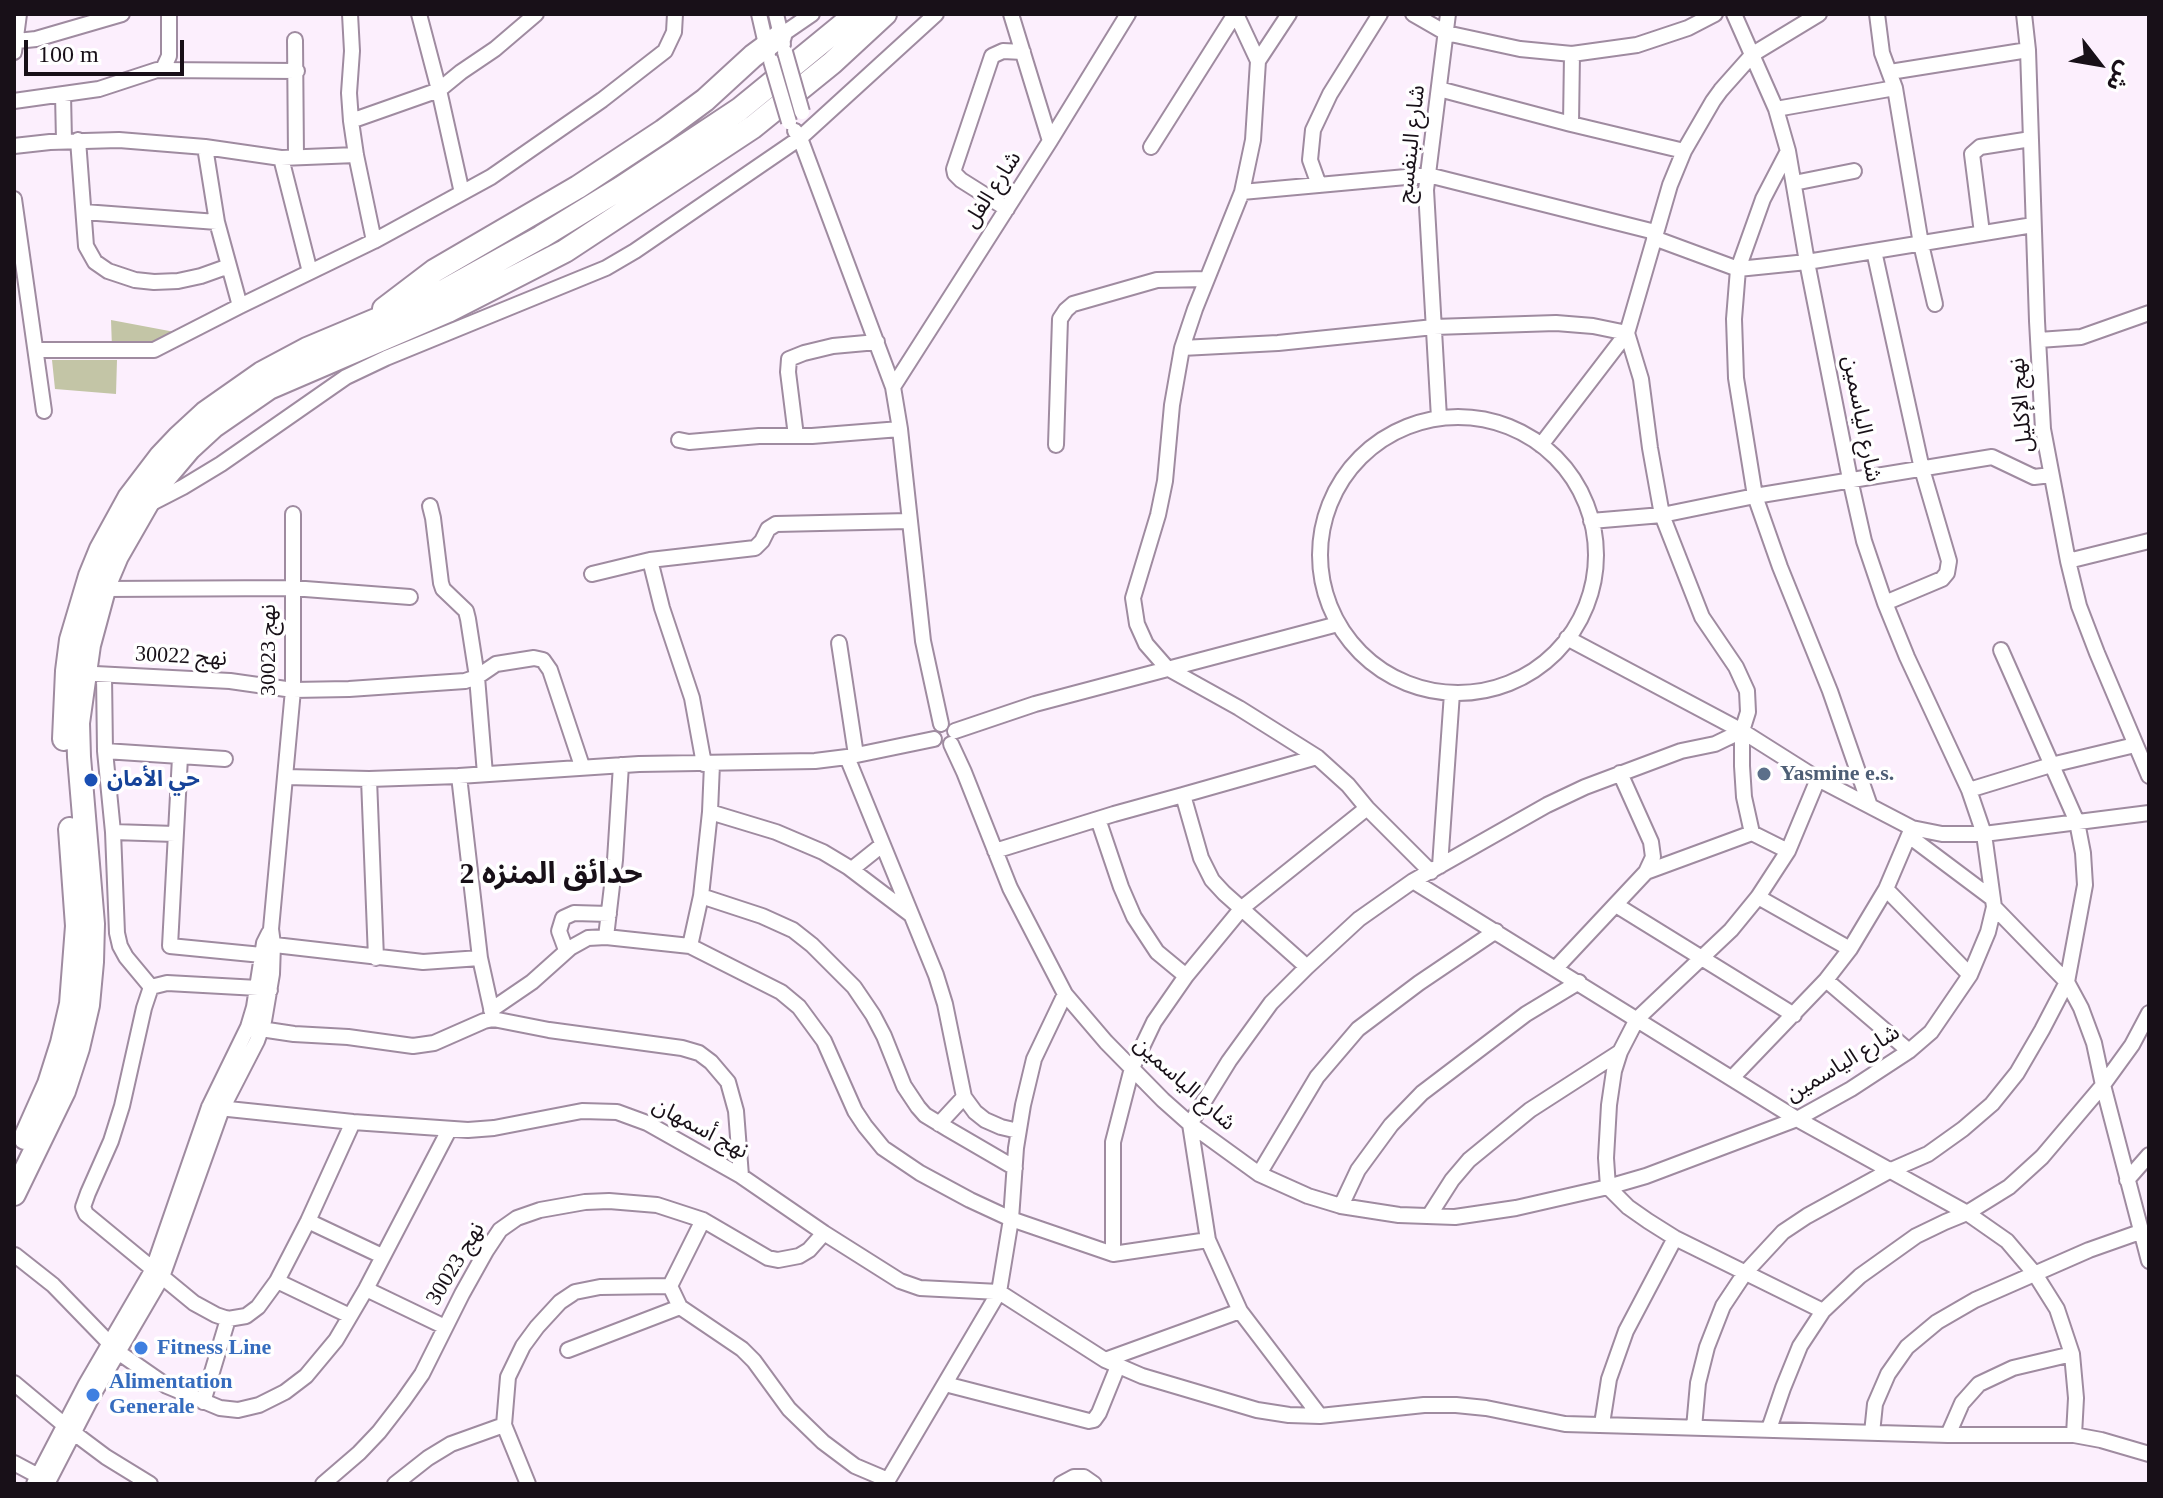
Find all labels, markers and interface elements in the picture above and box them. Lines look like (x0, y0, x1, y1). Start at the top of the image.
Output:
scale bar (28, 24, 188, 74)
north arrow (2059, 24, 2139, 104)
text: 100 m (38, 41, 99, 67)
text: ش (2102, 57, 2138, 96)
street label: شارع البنفسج (1393, 84, 1431, 204)
street label: شارع الفل (958, 147, 1028, 233)
street label: شارع الياسمين (1836, 354, 1886, 484)
street label: نهج الإكليل (2005, 357, 2039, 453)
street label: نهج 30023 (256, 604, 282, 696)
street label: نهج 30022 (134, 641, 228, 673)
place label: Yasmine e.s. (1780, 761, 1894, 787)
marker: Yasmine e.s. (1755, 765, 1773, 783)
place label: حي الأمان (107, 767, 200, 793)
marker: حي الأمان (82, 771, 100, 789)
district label: حدائق المنزه 2 (459, 857, 643, 893)
street label: شارع الياسمين (1781, 1020, 1905, 1108)
street label: شارع الياسمين (1128, 1031, 1240, 1137)
street label: نهج أسمهان (648, 1093, 752, 1165)
street label: نهج 30023 (421, 1218, 491, 1310)
place label: Fitness Line (157, 1335, 271, 1361)
marker: Fitness Line (132, 1339, 150, 1357)
place label: Alimentation Generale (109, 1369, 232, 1420)
marker: Alimentation Generale (84, 1386, 102, 1404)

